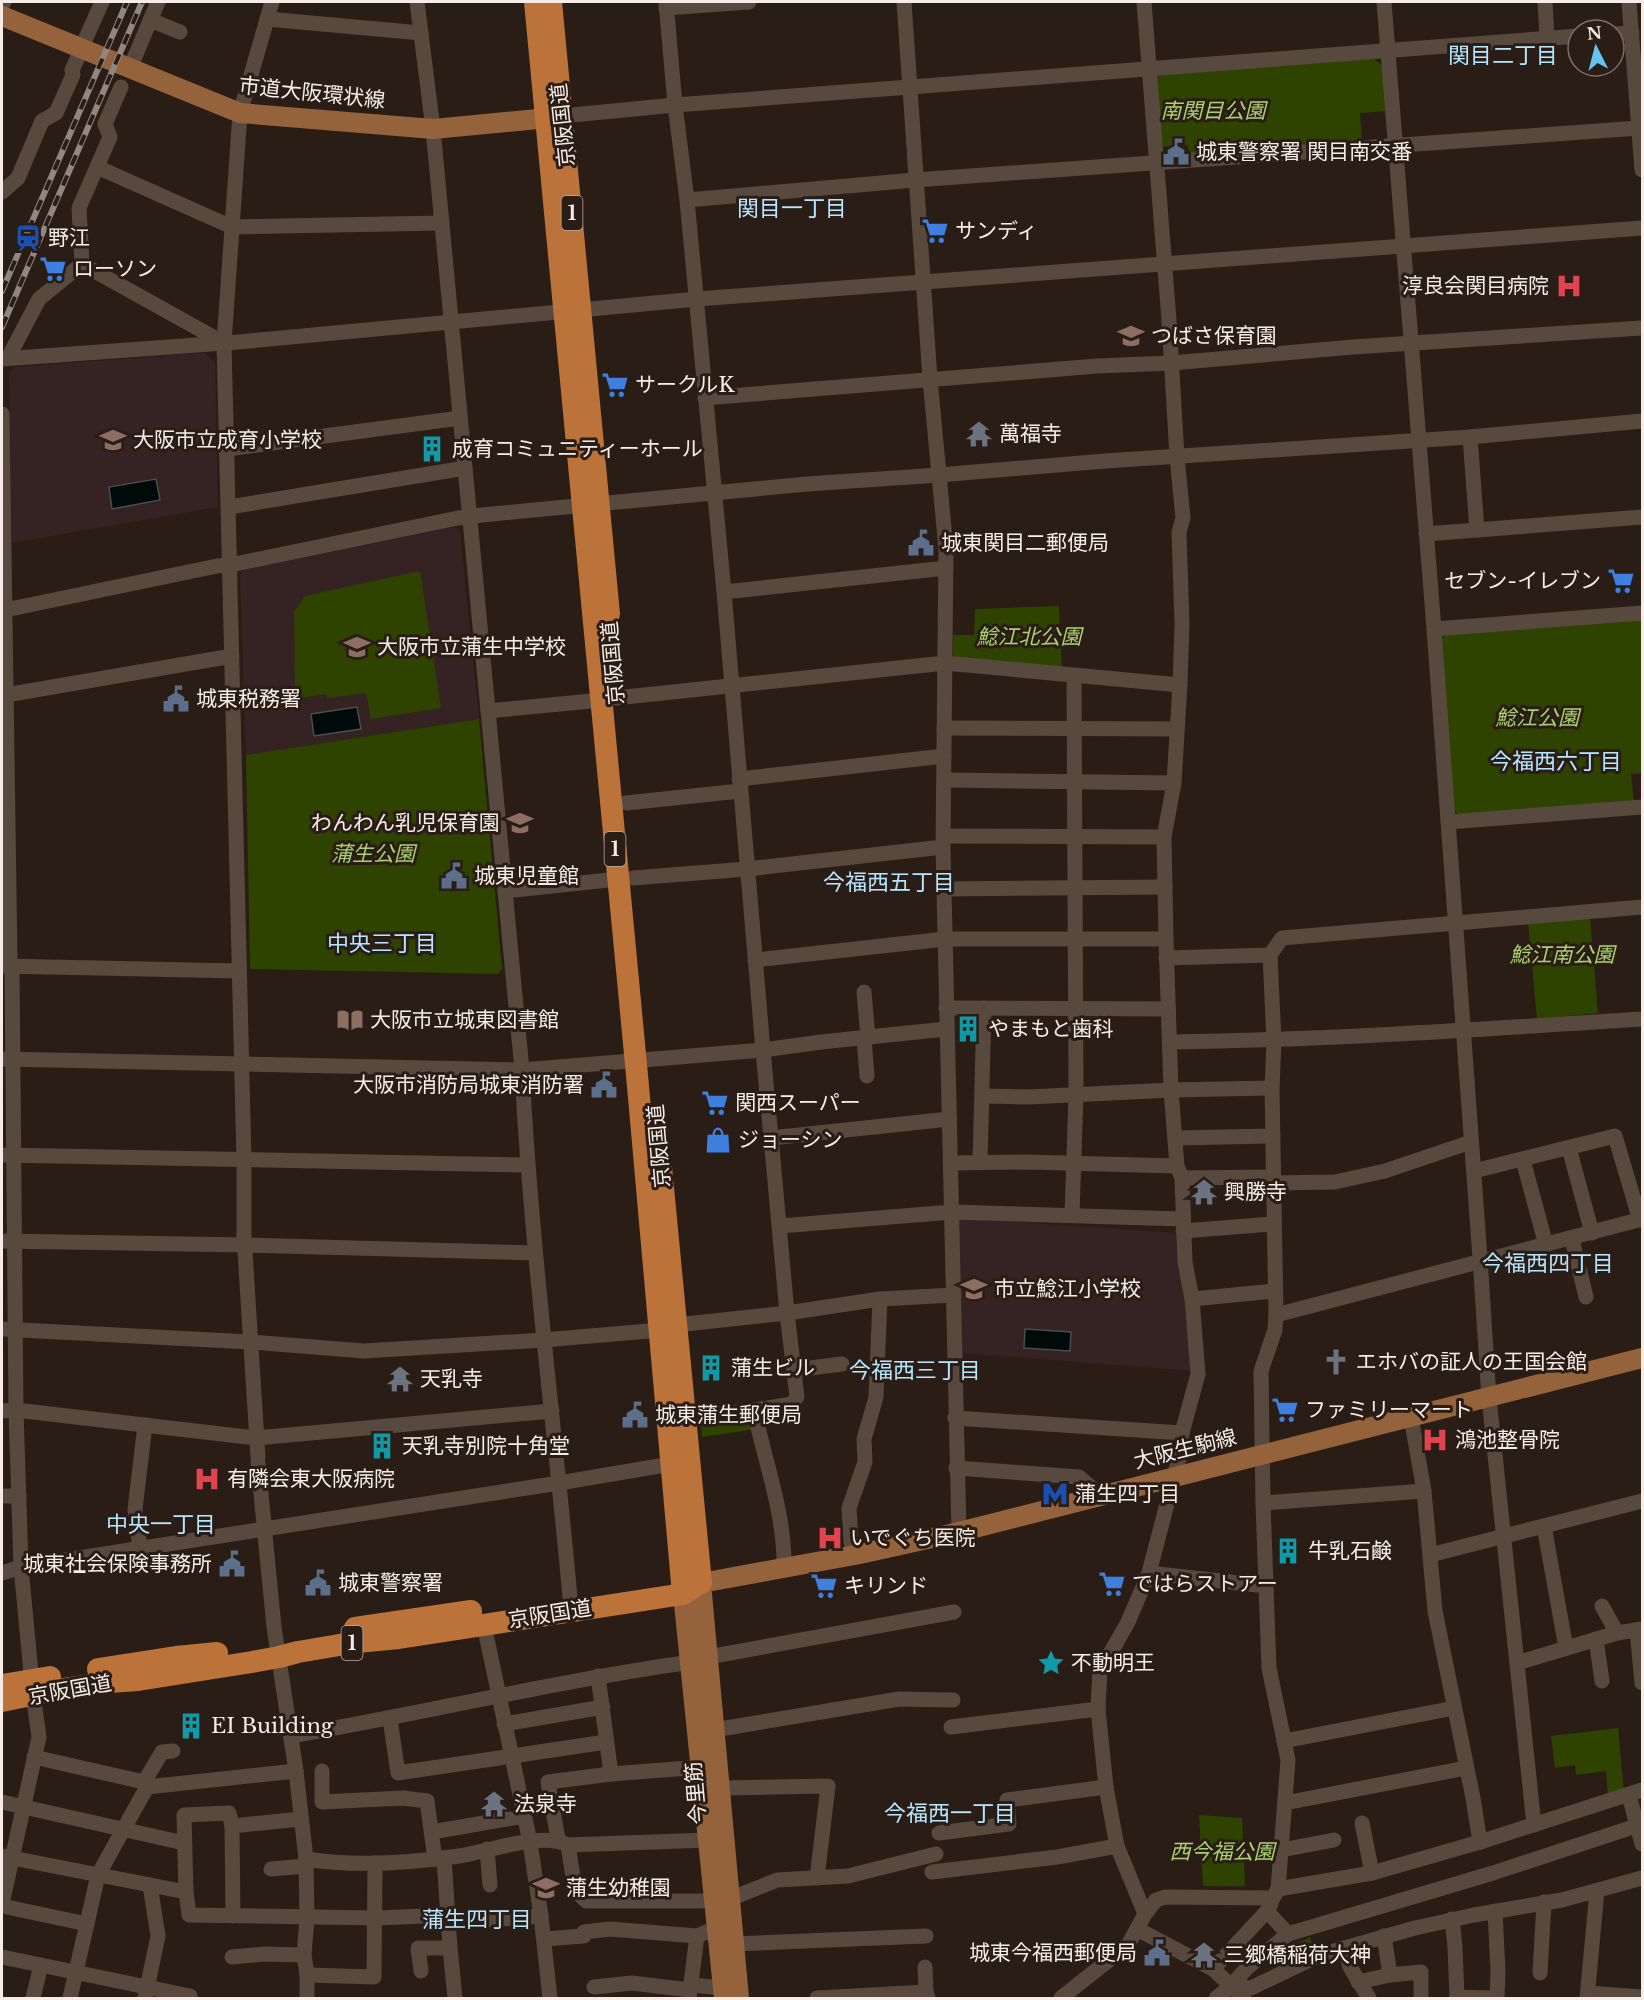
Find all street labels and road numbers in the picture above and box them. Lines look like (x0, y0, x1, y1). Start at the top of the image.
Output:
street label: 市道大阪環状線 (238, 72, 386, 114)
street label: 京阪国道 (546, 82, 580, 168)
road number: 1 (562, 196, 582, 230)
street label: 京阪国道 (596, 620, 630, 706)
road number: 1 (604, 832, 626, 866)
street label: 京阪国道 (642, 1103, 676, 1189)
street label: 大阪生駒線 (1131, 1424, 1239, 1474)
street label: 京阪国道 (506, 1595, 594, 1633)
road number: 1 (342, 1626, 362, 1660)
street label: 京阪国道 (26, 1670, 114, 1710)
street label: 今里筋 (680, 1760, 712, 1826)

